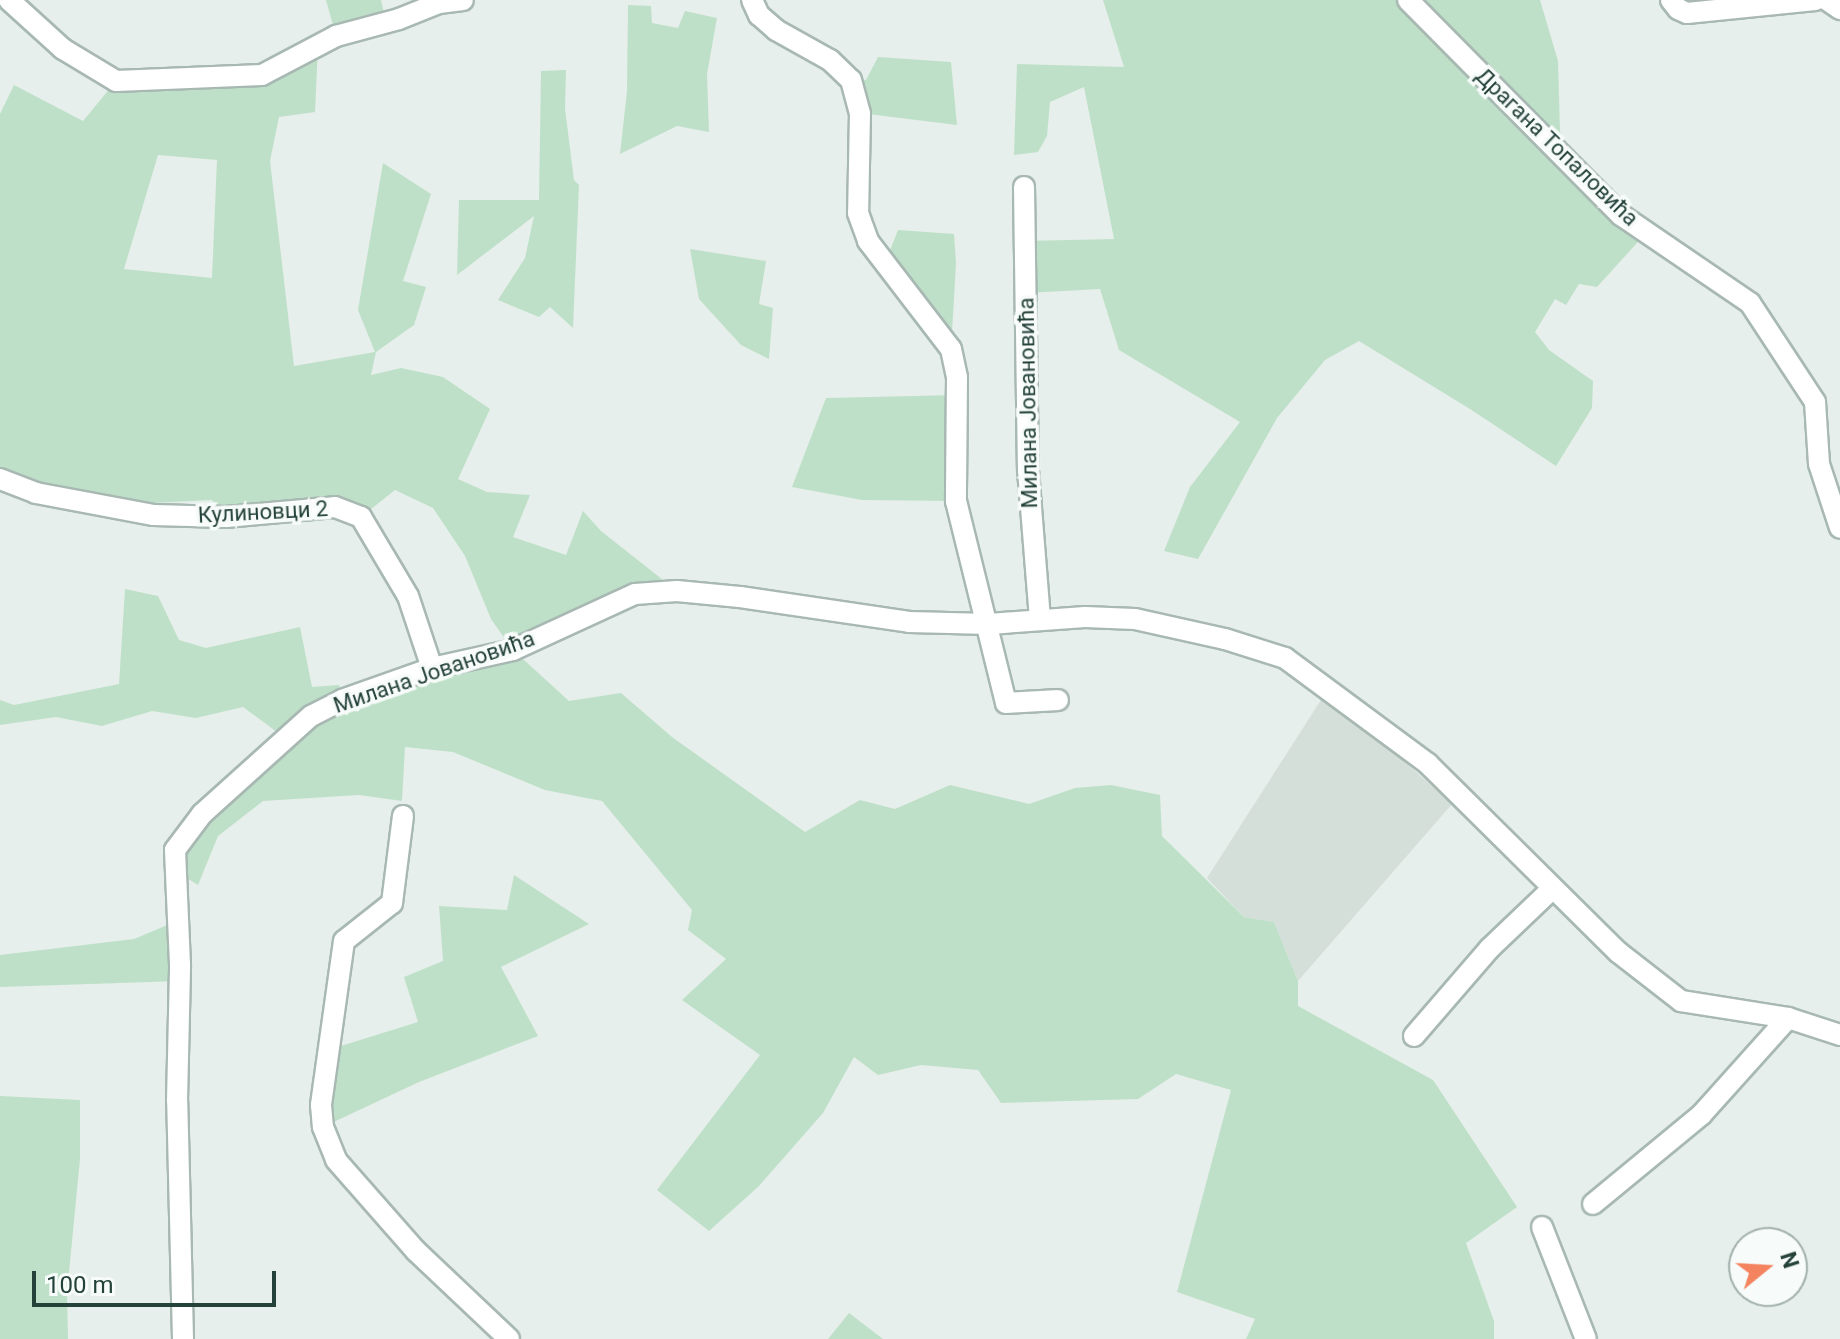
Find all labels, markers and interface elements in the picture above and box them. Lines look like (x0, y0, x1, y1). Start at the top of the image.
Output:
street label: Драгана Топаловића (1470, 62, 1644, 232)
street label: Милана Јовановића (1013, 297, 1043, 509)
street label: Кулиновци 2 (197, 495, 329, 529)
street label: Милана Јовановића (330, 625, 538, 719)
north arrow (1728, 1227, 1808, 1307)
text: N (1775, 1249, 1804, 1271)
scale bar (36, 1255, 280, 1305)
text: 100 m (46, 1271, 113, 1299)

